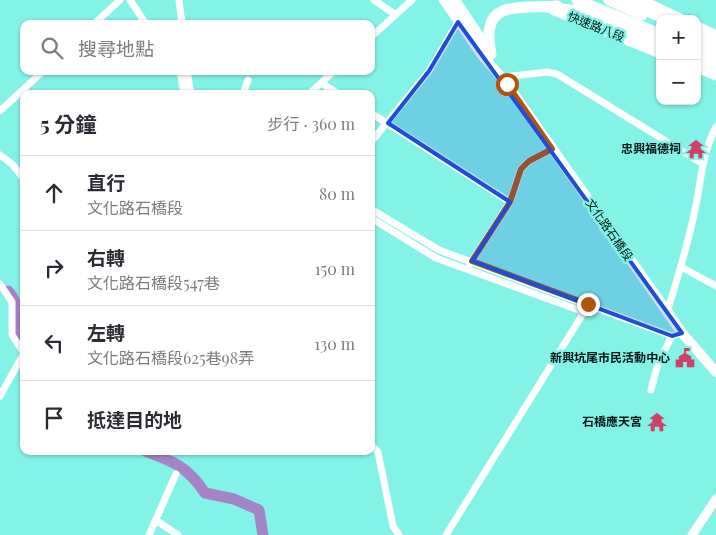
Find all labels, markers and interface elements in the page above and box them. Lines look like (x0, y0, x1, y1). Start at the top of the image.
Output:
street label: 快速路八段 (566, 7, 627, 45)
map controls (656, 15, 701, 105)
button: + (656, 15, 701, 60)
search box (20, 20, 375, 75)
icon: search (38, 34, 66, 62)
text: 搜尋地點 (78, 35, 154, 61)
button: − (656, 60, 701, 105)
route start (496, 73, 519, 96)
text: 5 分鐘 (40, 109, 96, 137)
text: 步行 · 360 m (268, 113, 355, 134)
temple icon: 忠興福德祠 (685, 138, 707, 160)
place label: 忠興福德祠 (621, 140, 681, 156)
text: 直行 (87, 169, 125, 195)
icon: ahead (40, 179, 68, 207)
text: 80 m (319, 183, 355, 204)
street label: 文化路石橋段 (583, 195, 637, 264)
text: 文化路石橋段 (87, 197, 183, 218)
text: 右轉 (87, 244, 125, 270)
icon: right (40, 254, 68, 282)
text: 150 m (315, 258, 355, 279)
text: 文化路石橋段547巷 (87, 272, 220, 293)
route end (577, 293, 600, 316)
text: 左轉 (87, 319, 125, 345)
icon: left (40, 329, 68, 357)
text: 130 m (314, 333, 355, 354)
text: 文化路石橋段625巷98弄 (87, 347, 254, 368)
public building icon: 新興坑尾市民活動中心 (674, 347, 696, 369)
place label: 新興坑尾市民活動中心 (550, 349, 670, 365)
icon: arrive (40, 404, 68, 432)
text: 抵達目的地 (87, 406, 182, 432)
temple icon: 石橋應天宮 (646, 411, 668, 433)
place label: 石橋應天宮 (582, 413, 642, 429)

